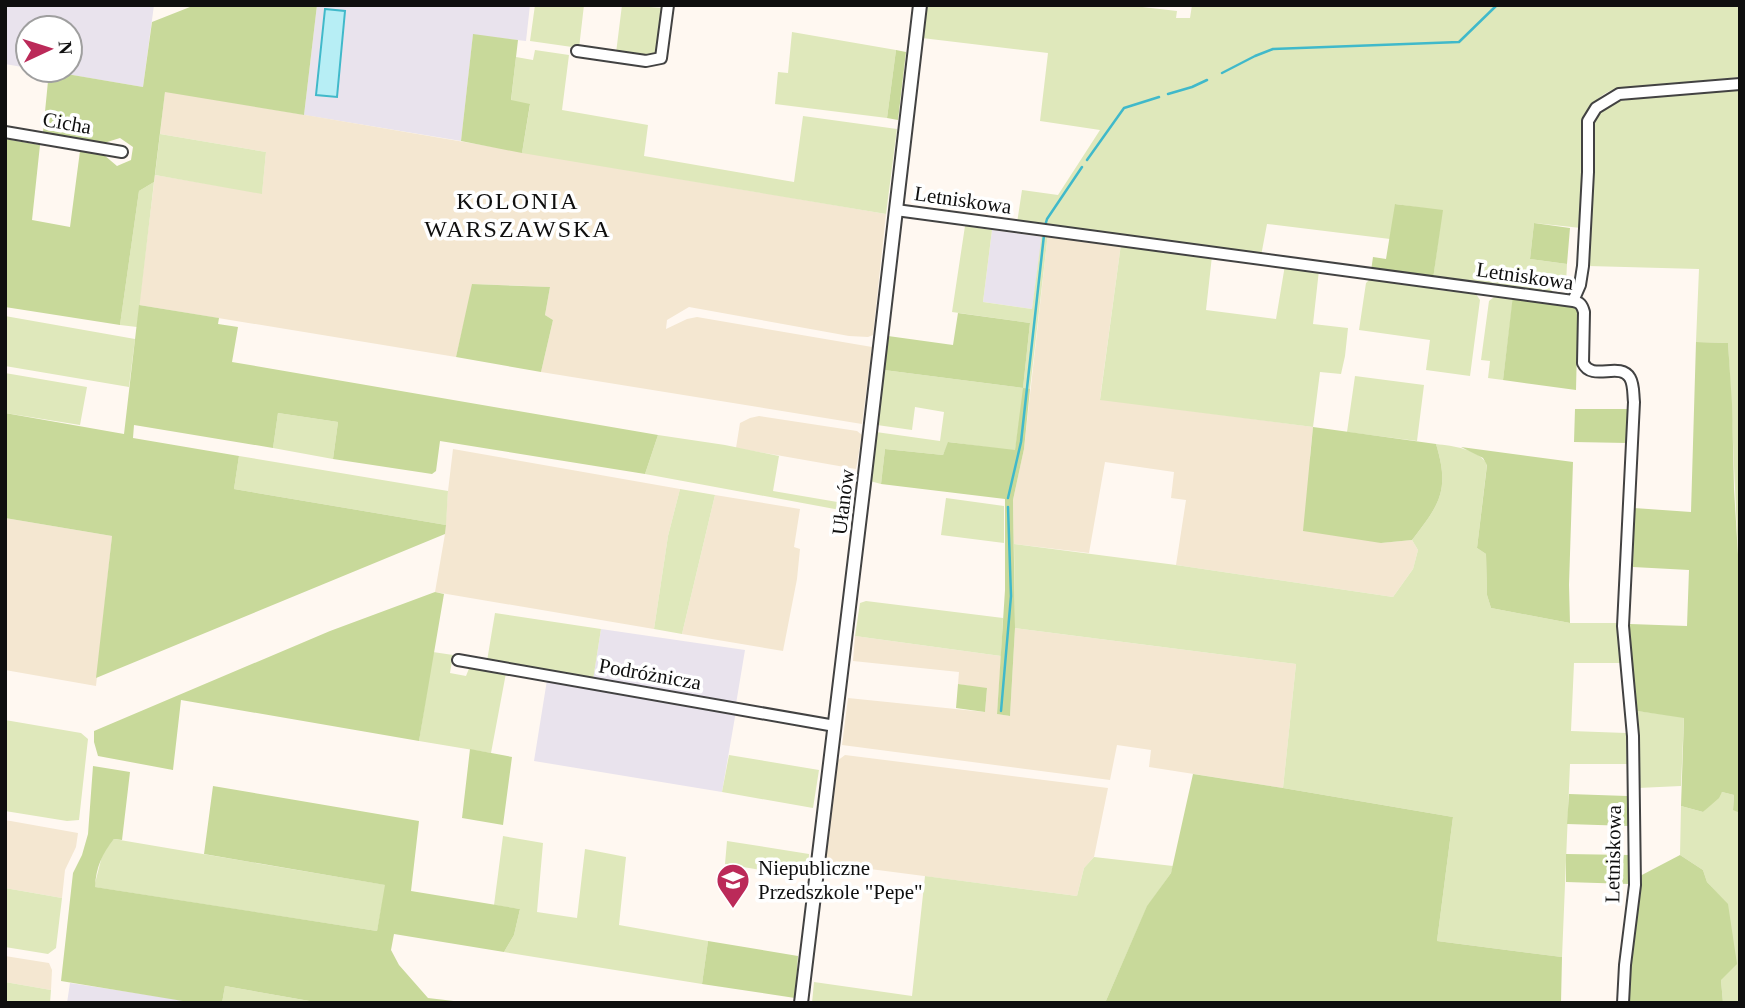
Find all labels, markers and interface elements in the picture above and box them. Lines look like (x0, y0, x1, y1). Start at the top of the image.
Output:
north arrow (14, 14, 84, 84)
text: N (55, 40, 76, 56)
street label: Cicha (41, 107, 94, 139)
street label: Letniskowa (913, 181, 1014, 219)
district label: KOLONIA WARSZAWSKA (424, 188, 612, 242)
street label: Letniskowa (1475, 257, 1576, 295)
street label: Ułanów (827, 467, 859, 536)
street label: Podróżnicza (597, 653, 704, 695)
street label: Letniskowa (1600, 804, 1626, 903)
place label: Niepubliczne Przedszkole "Pepe" (758, 856, 923, 904)
school or university icon: Niepubliczne Przedszkole "Pepe" (714, 861, 752, 910)

